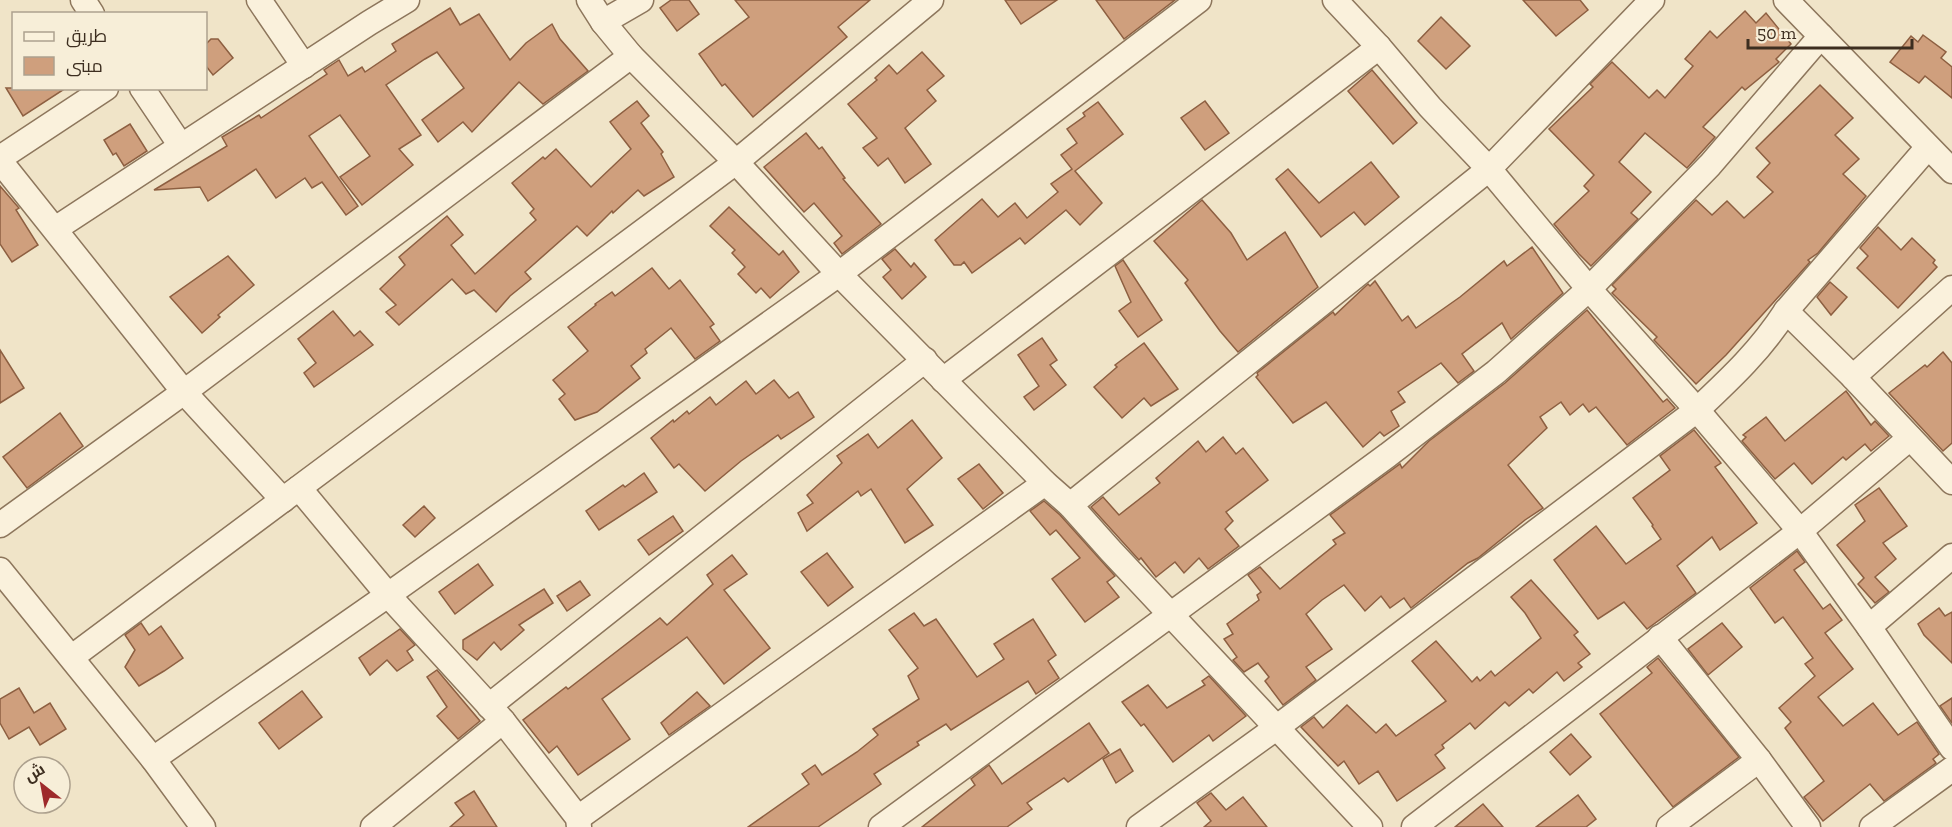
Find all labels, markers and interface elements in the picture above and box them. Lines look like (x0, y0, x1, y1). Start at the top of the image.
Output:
legend (12, 12, 207, 90)
scale bar (1748, 12, 1912, 50)
text: 50 m (1757, 22, 1797, 44)
text: طريق (66, 25, 107, 48)
text: مبنى (66, 55, 103, 77)
north arrow (12, 755, 72, 815)
text: ش (21, 759, 48, 786)

